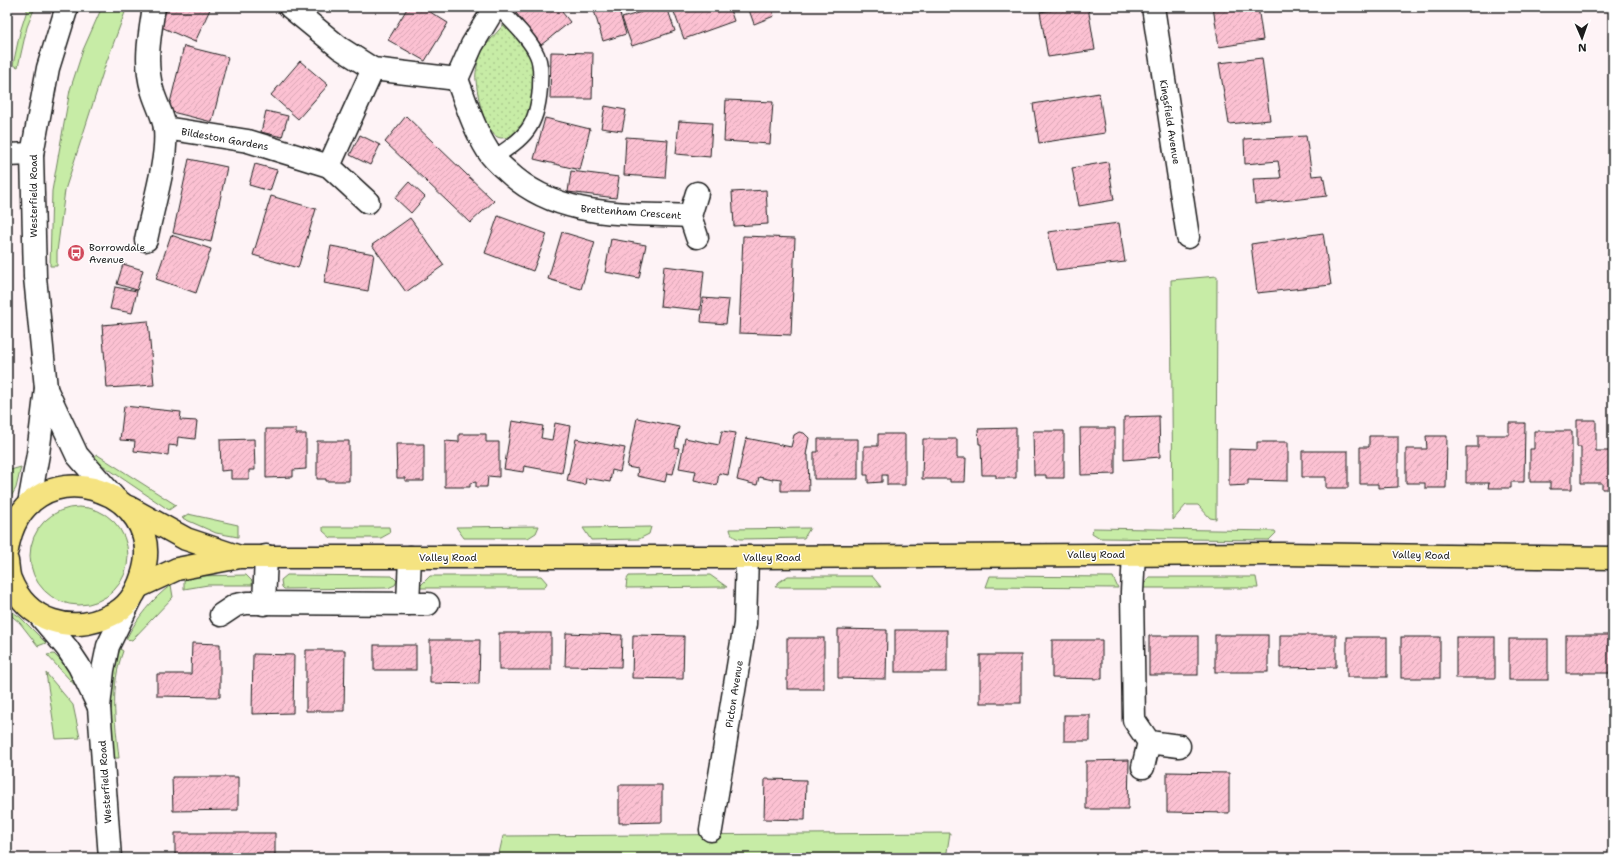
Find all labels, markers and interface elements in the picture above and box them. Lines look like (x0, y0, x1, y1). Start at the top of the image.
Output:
north arrow (1562, 18, 1602, 58)
text: N (1577, 40, 1587, 55)
street label: Kingsfield Avenue (1157, 79, 1183, 166)
street label: Bildeston Gardens (180, 125, 270, 153)
street label: Westerfield Road (27, 154, 40, 238)
street label: Brettenham Crescent (580, 202, 682, 222)
place label: Borrowdale Avenue (89, 241, 145, 266)
bus stop icon: Borrowdale Avenue (66, 243, 86, 263)
street label: Valley Road (1067, 548, 1126, 561)
street label: Valley Road (1392, 548, 1451, 562)
street label: Valley Road (419, 551, 478, 564)
street label: Valley Road (743, 551, 802, 564)
street label: Picton Avenue (722, 659, 746, 729)
street label: Westerfield Road (96, 739, 114, 824)

